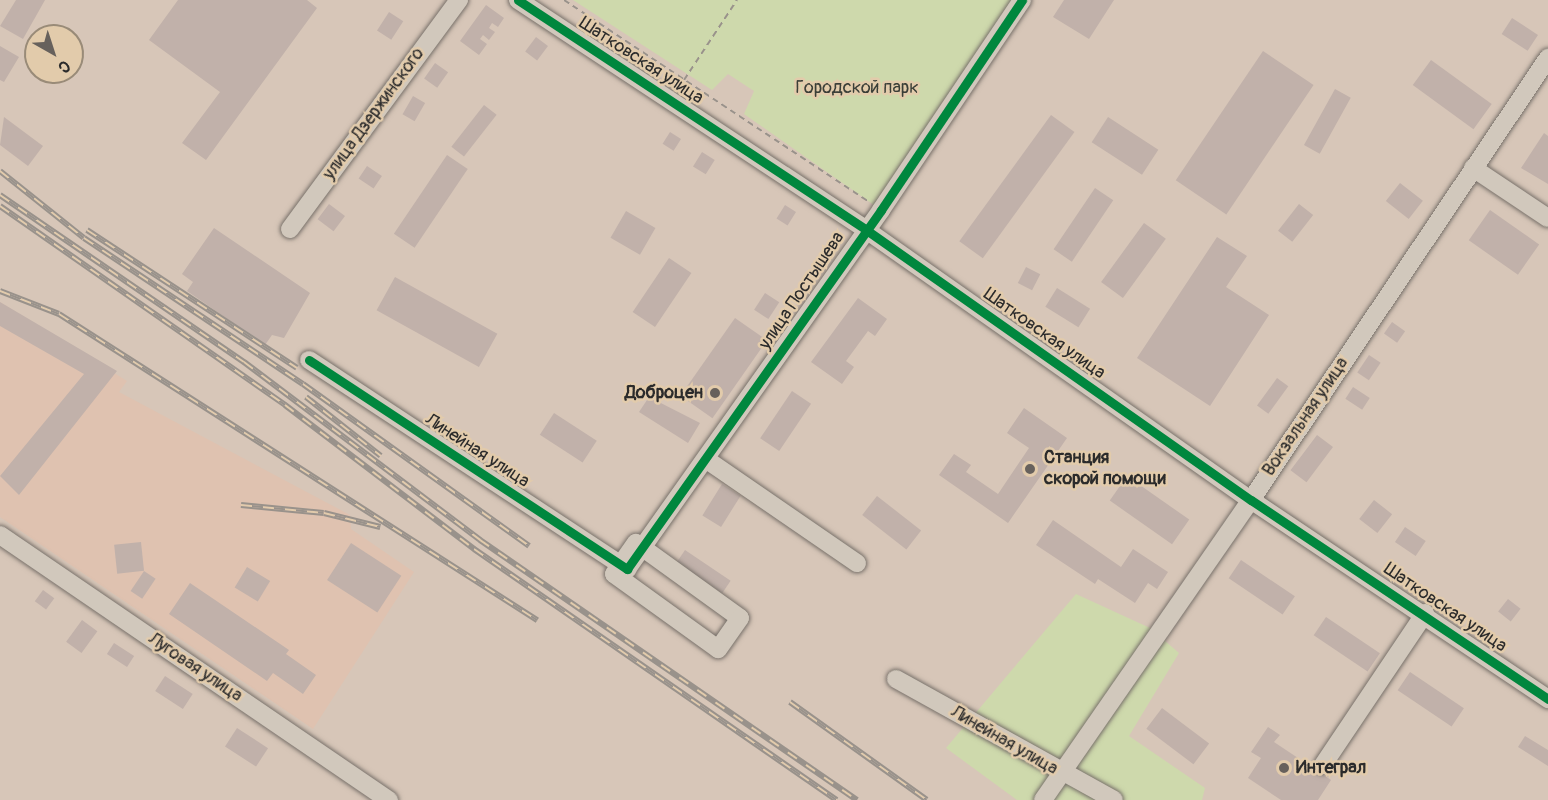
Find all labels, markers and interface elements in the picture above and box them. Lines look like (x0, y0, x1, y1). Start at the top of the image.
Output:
street label: Шатковская улица (575, 13, 707, 109)
north arrow (24, 24, 84, 84)
street label: улица Дзержинского (319, 44, 429, 184)
text: С (54, 56, 74, 77)
park label: Городской парк (795, 77, 919, 99)
street label: улица Постышева (755, 228, 849, 354)
street label: Шатковская улица (979, 284, 1109, 384)
street label: Вокзальная улица (1258, 354, 1354, 480)
place label: Доброцен (625, 382, 703, 404)
marker: Доброцен (708, 386, 722, 400)
street label: Линейная улица (421, 409, 533, 493)
place label: Станция скорой помощи (1044, 448, 1166, 490)
marker: Станция скорой помощи (1021, 460, 1039, 478)
street label: Шатковская улица (1379, 559, 1511, 657)
street label: Луговая улица (144, 629, 246, 707)
street label: Линейная улица (947, 702, 1061, 780)
place label: Интеграл (1296, 757, 1366, 779)
marker: Интеграл (1277, 761, 1291, 775)

